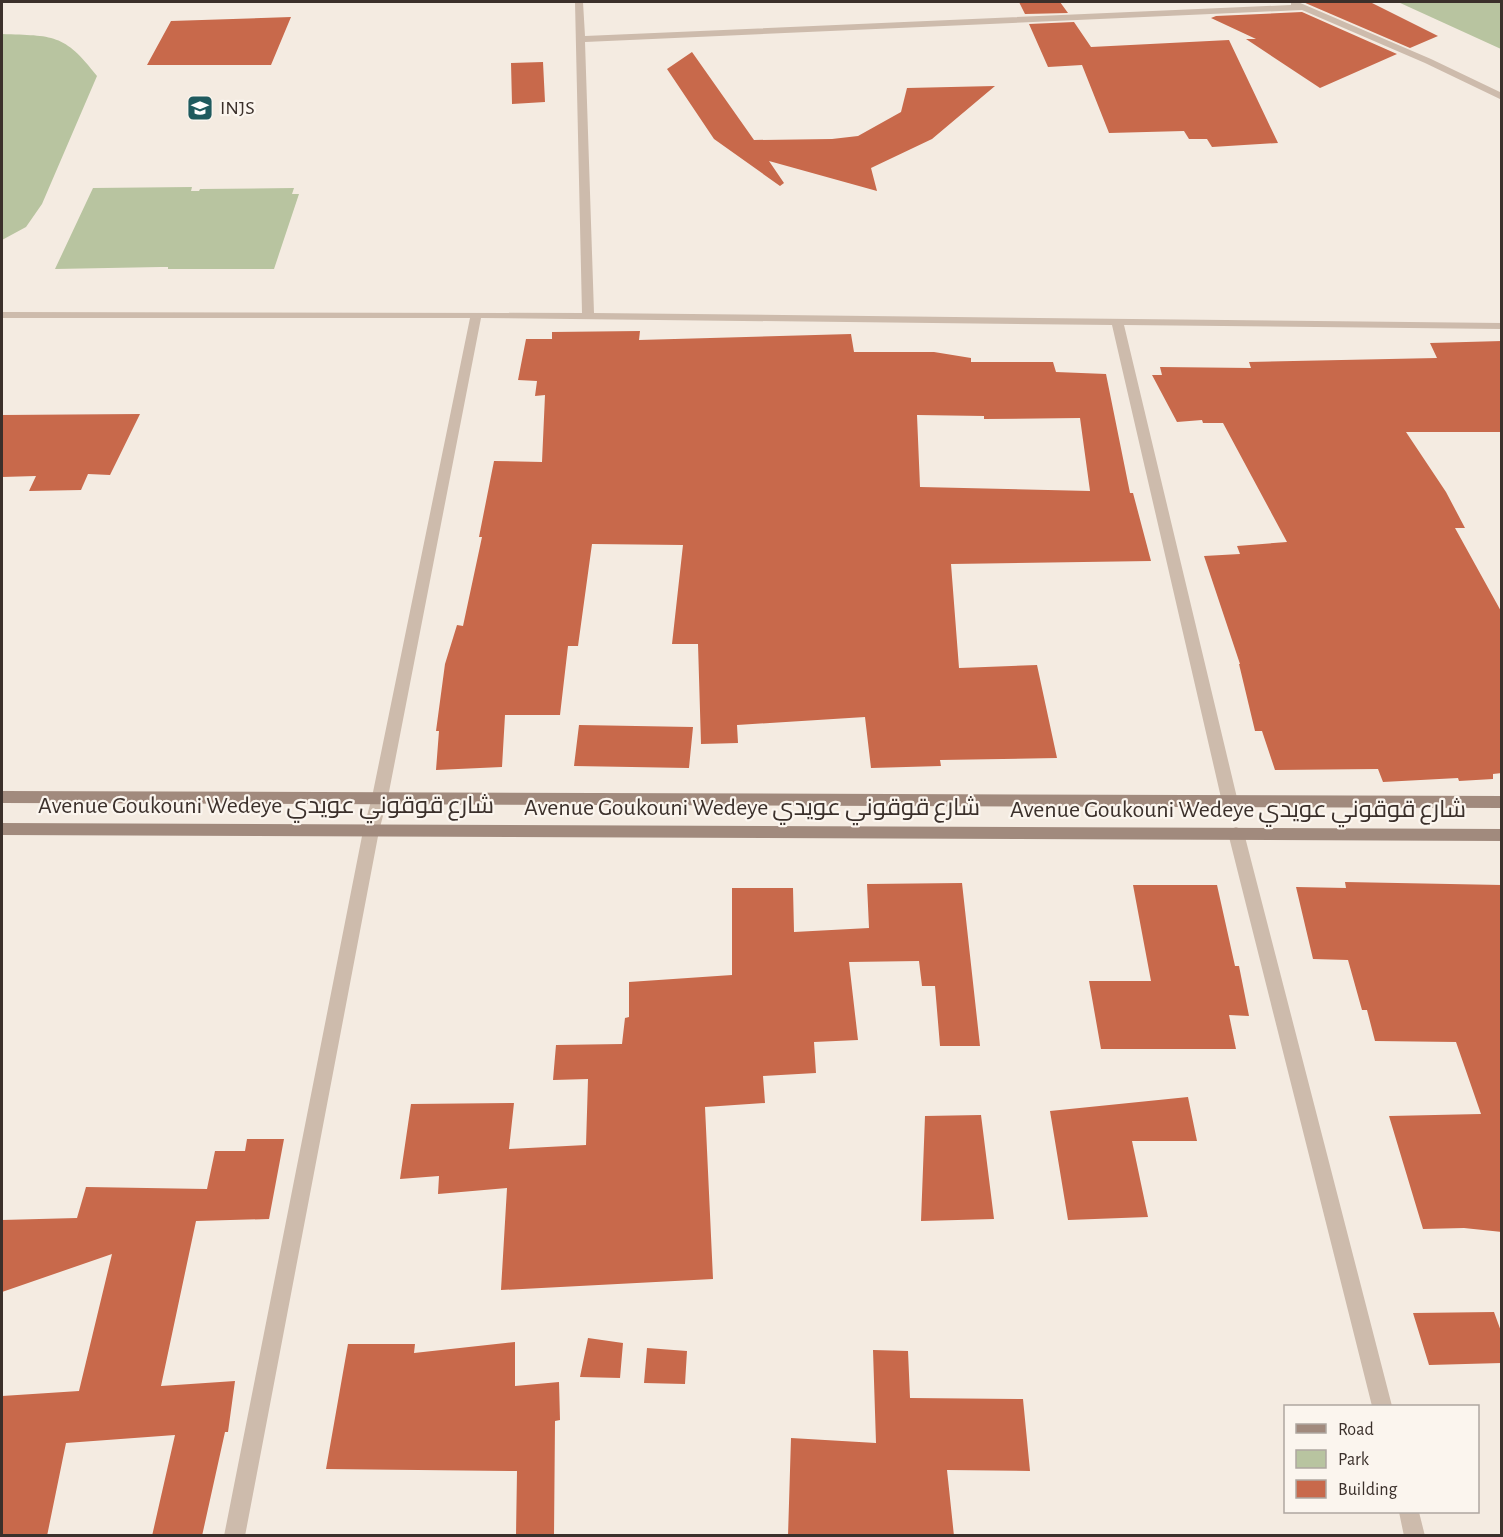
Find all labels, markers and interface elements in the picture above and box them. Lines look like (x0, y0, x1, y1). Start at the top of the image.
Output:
school or university icon: INJS (185, 93, 215, 123)
place label: INJS (220, 98, 255, 118)
street label: Avenue Goukouni Wedeye شارع قوقوني عويدي (38, 793, 494, 824)
street label: Avenue Goukouni Wedeye شارع قوقوني عويدي (524, 795, 980, 826)
street label: Avenue Goukouni Wedeye شارع قوقوني عويدي (1010, 797, 1466, 828)
legend (1284, 1405, 1479, 1513)
text: Road (1338, 1421, 1374, 1439)
text: Park (1338, 1451, 1370, 1469)
text: Building (1338, 1481, 1398, 1499)

